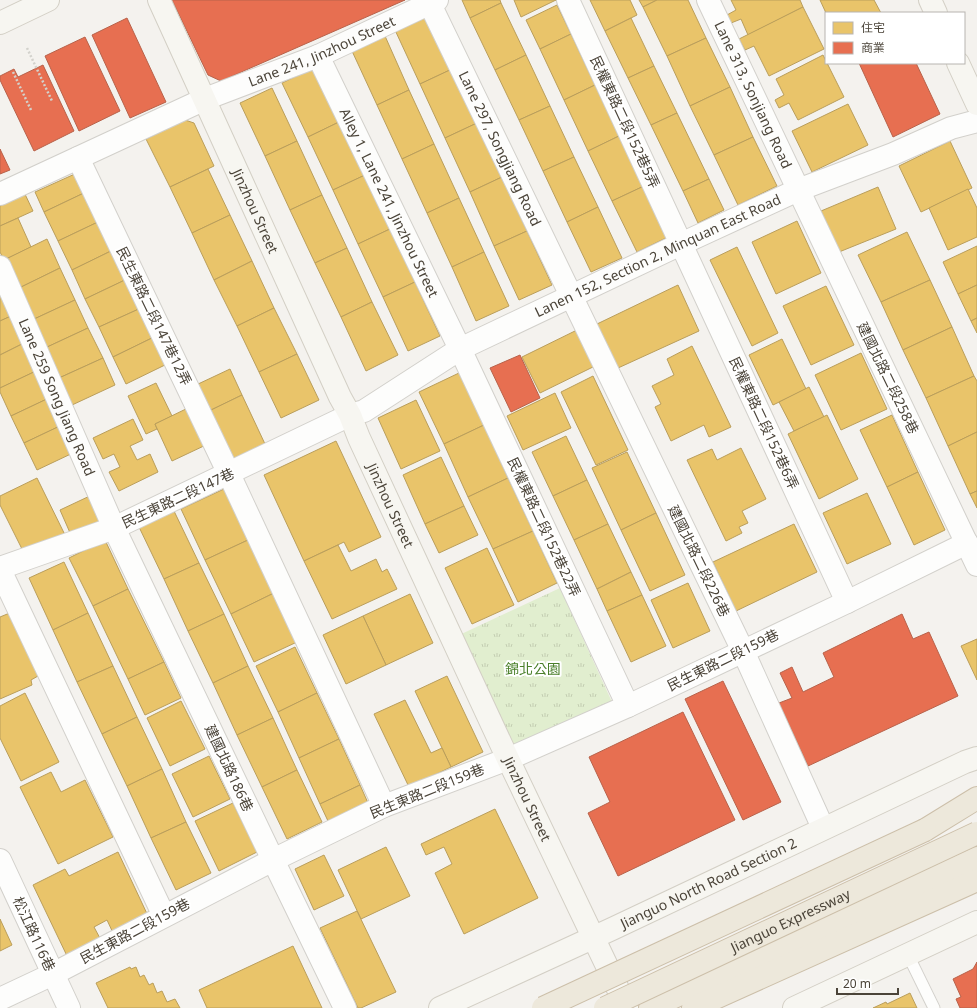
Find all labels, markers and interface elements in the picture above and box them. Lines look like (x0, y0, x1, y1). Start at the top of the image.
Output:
street label: Lane 241, Jinzhou Street (245, 11, 398, 91)
legend (825, 12, 965, 64)
street label: Lane 313, Sonjiang Road (710, 18, 797, 172)
text: 住宅 (861, 19, 885, 36)
text: 商業 (861, 39, 885, 56)
street label: 民權東路二段152巷5弄 (586, 52, 665, 191)
street label: Lane 297, Songjiang Road (455, 68, 546, 229)
street label: Alley 1, Lane 241, Jinzhou Street (336, 105, 443, 300)
street label: Jinzhou Street (227, 164, 283, 256)
street label: Lanen 152, Section 2, Minquan East Road (531, 189, 784, 321)
street label: 民生東路二段147巷12弄 (113, 243, 196, 388)
street label: Lane 259 Song Jiang Road (15, 315, 100, 479)
street label: 建國北路二段258巷 (853, 319, 924, 437)
street label: 民權東路二段152巷6弄 (725, 353, 804, 492)
street label: 民權東路二段152巷22弄 (504, 454, 585, 600)
street label: Jinzhou Street (362, 458, 419, 551)
street label: 民生東路二段147巷 (118, 463, 237, 532)
street label: 建國北路二段226巷 (664, 502, 735, 620)
street label: 民生東路二段159巷 (664, 624, 782, 695)
park label: 錦北公園 (505, 659, 561, 678)
street label: 建國北路186巷 (201, 721, 258, 814)
street label: Jinzhou Street (499, 752, 556, 844)
street label: 民生東路二段159巷 (367, 759, 487, 822)
street label: Jianguo North Road Section 2 (615, 833, 799, 934)
street label: Jianguo Expressway (726, 884, 854, 957)
street label: 松江路116巷 (9, 894, 60, 974)
street label: 民生東路二段159巷 (76, 894, 193, 968)
scale bar (837, 970, 898, 996)
text: 20 m (843, 975, 871, 992)

